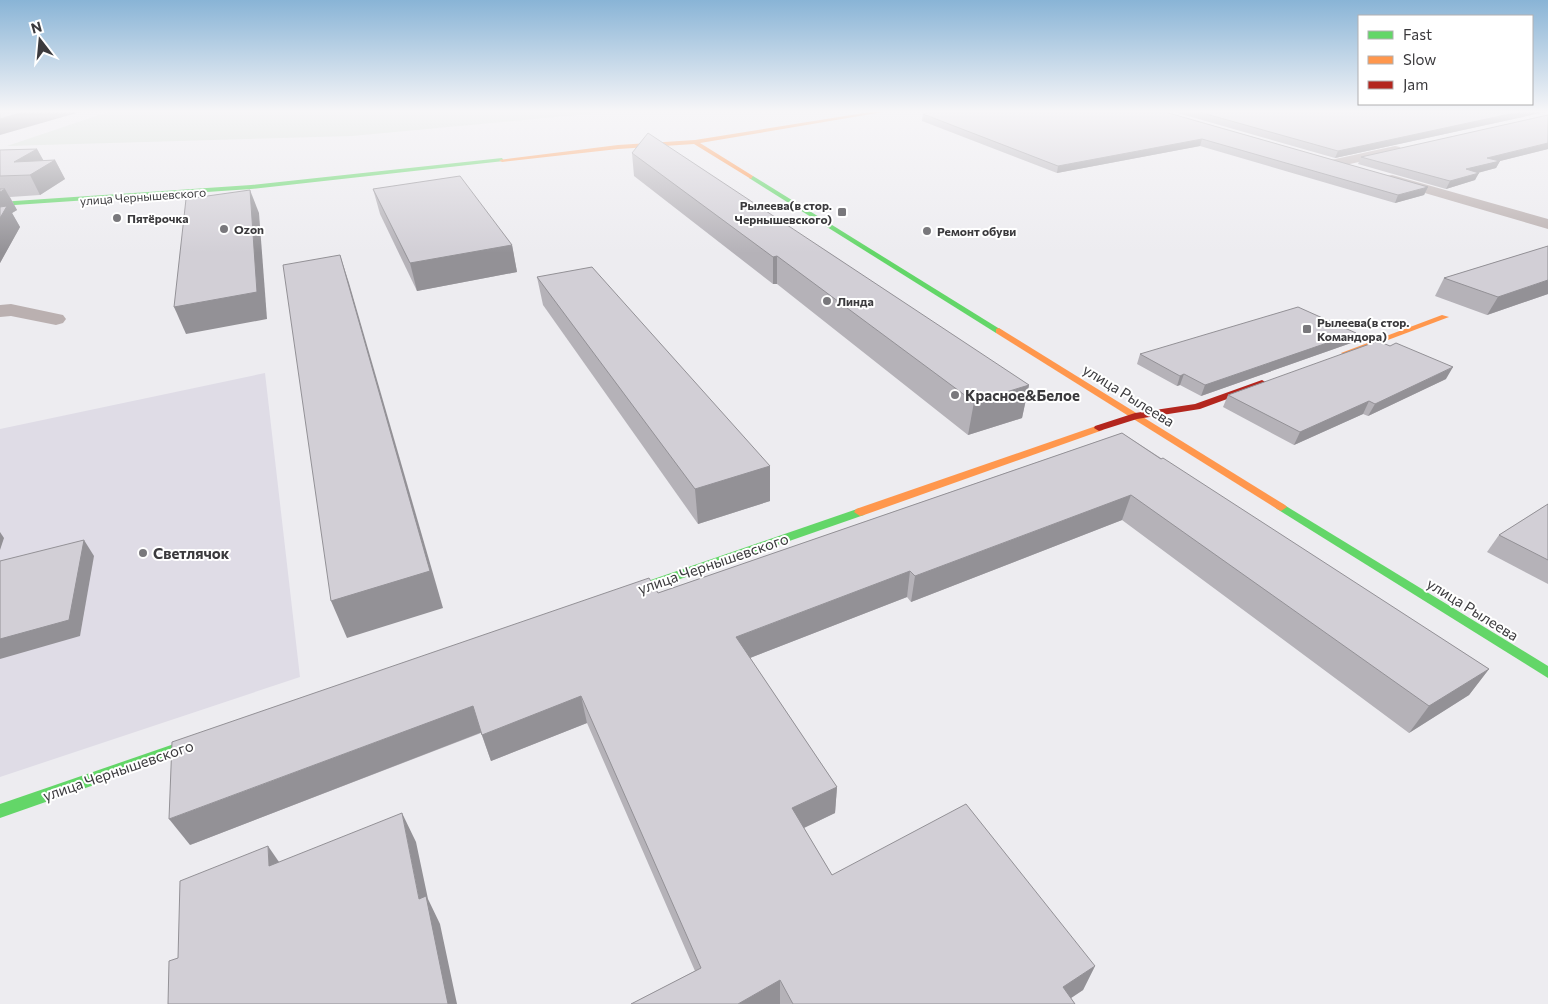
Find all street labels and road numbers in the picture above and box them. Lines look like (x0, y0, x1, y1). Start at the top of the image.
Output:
street label: улица Чернышевского (79, 185, 207, 207)
street label: улица Рылеева (1080, 360, 1178, 430)
street label: улица Чернышевского (635, 529, 791, 597)
street label: улица Рылеева (1424, 574, 1522, 644)
street label: улица Чернышевского (40, 736, 196, 804)

